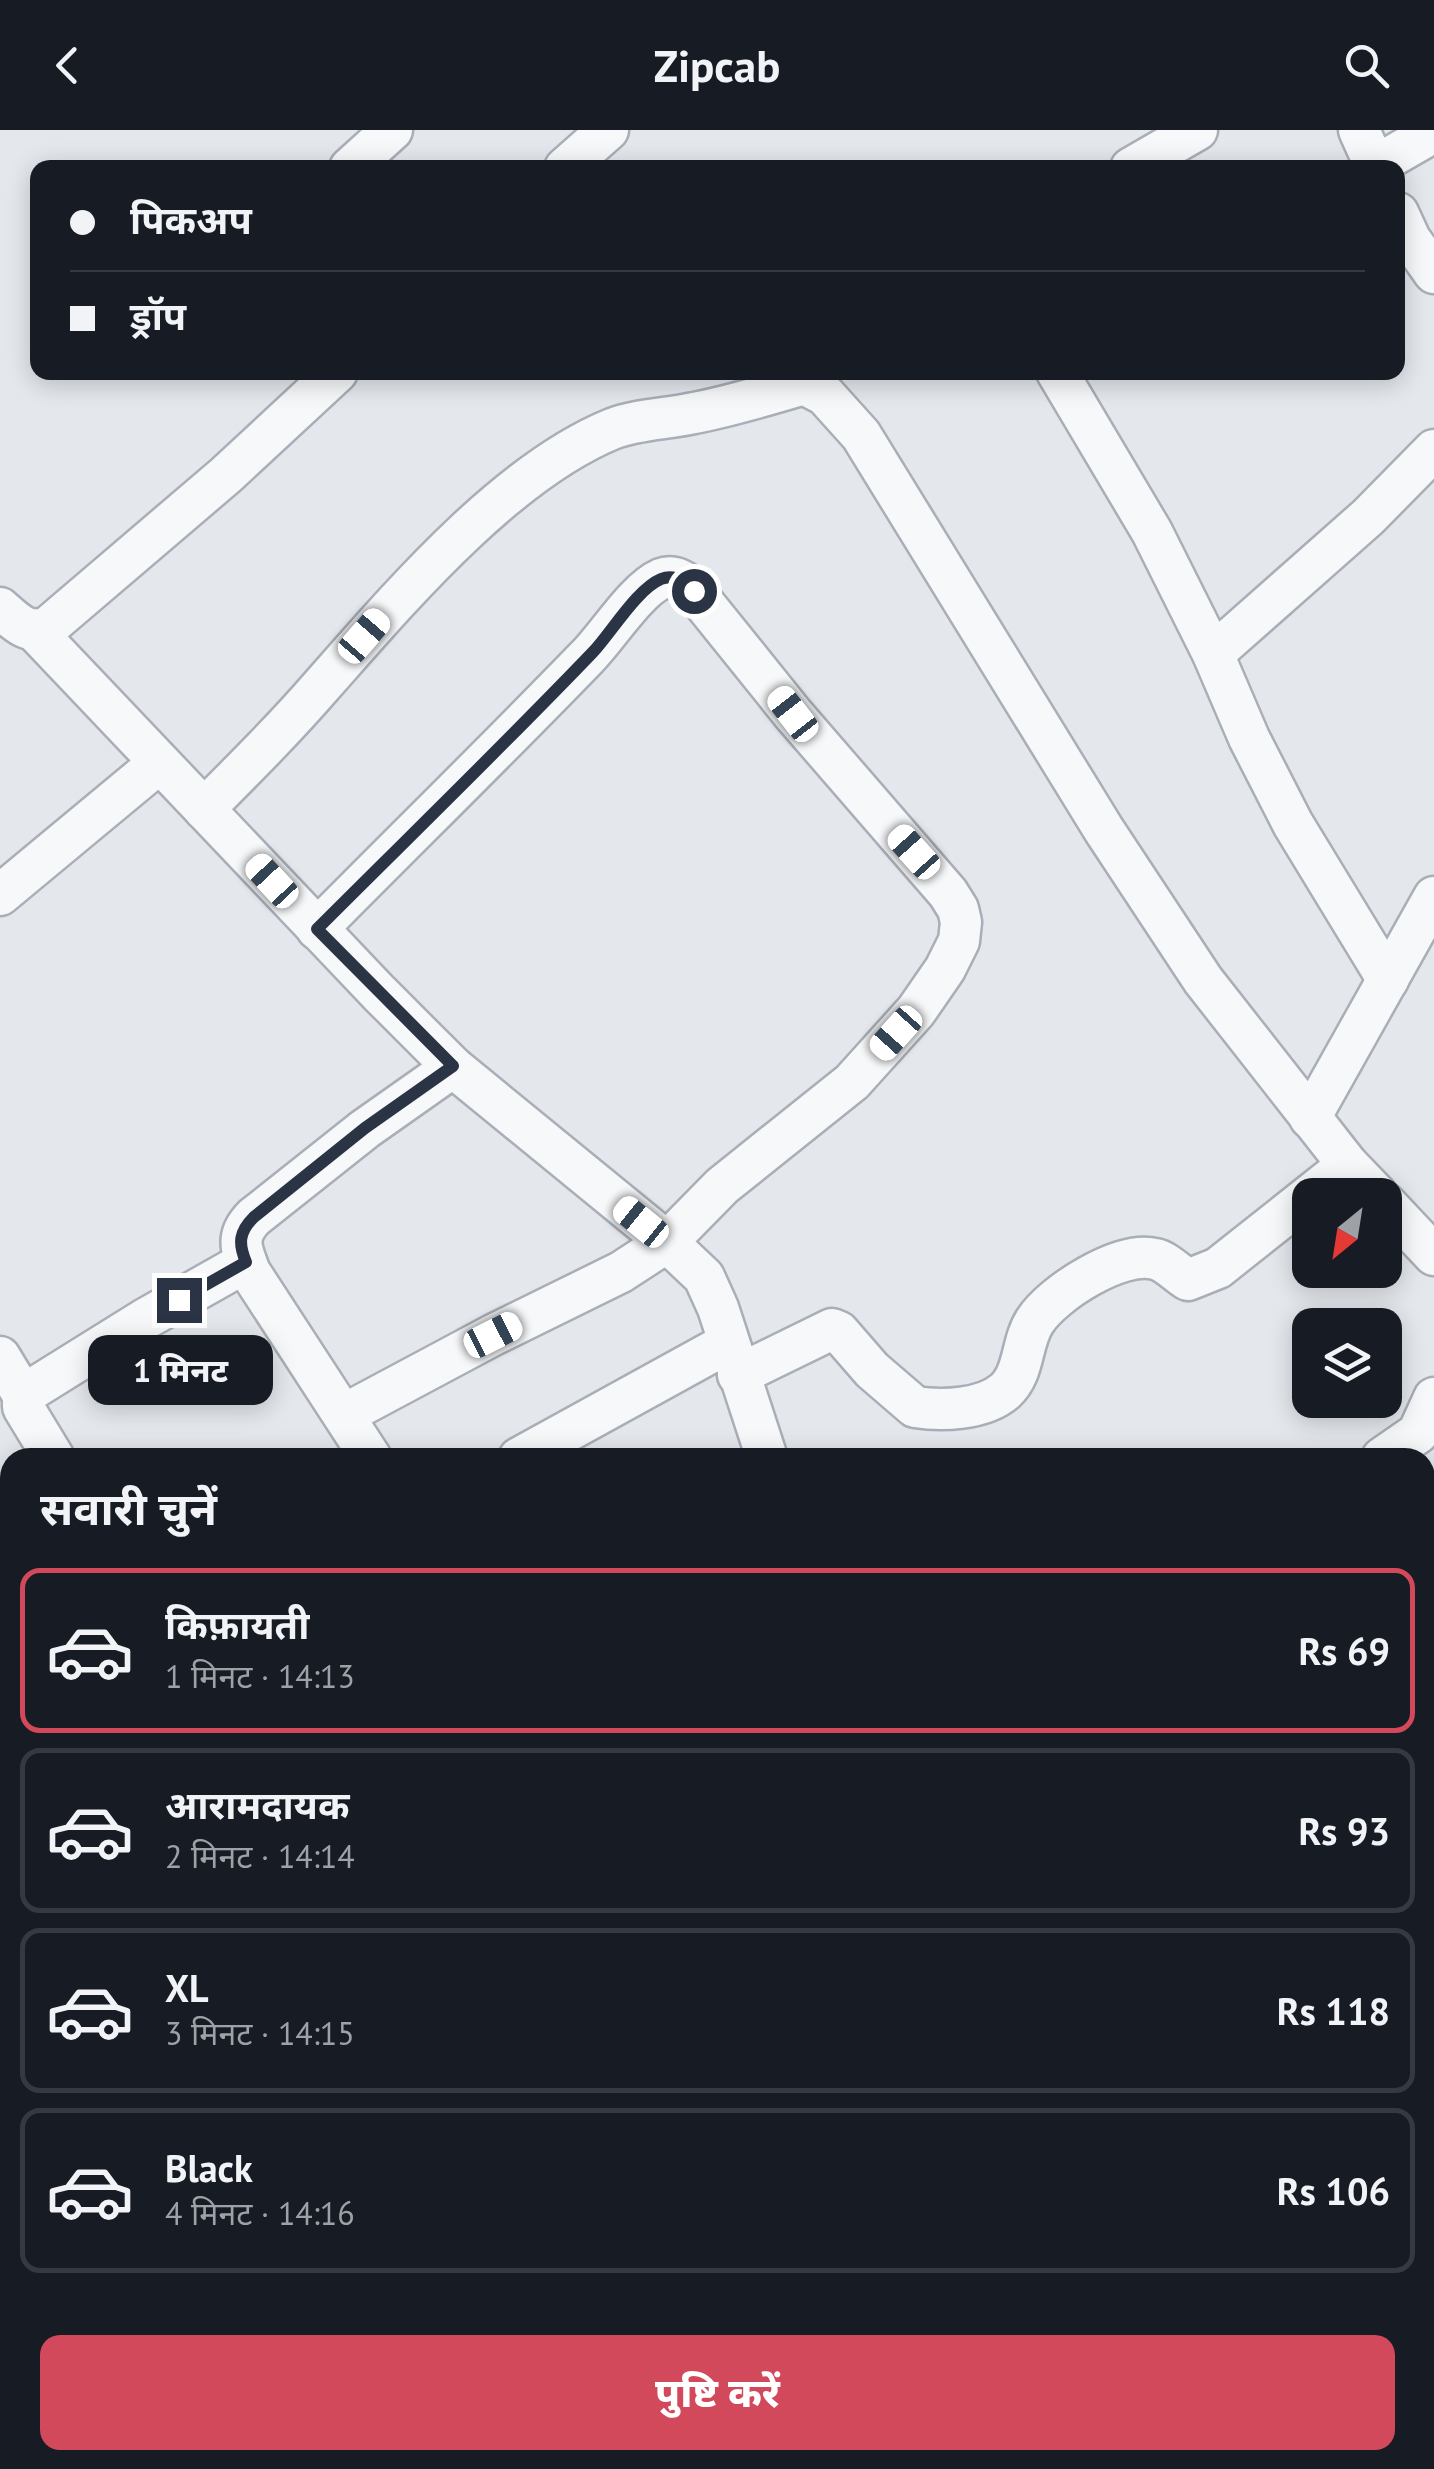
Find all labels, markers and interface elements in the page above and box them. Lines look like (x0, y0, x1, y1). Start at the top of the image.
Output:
text: Zipcab (654, 36, 780, 94)
icon: back (40, 38, 95, 93)
icon: search (1339, 38, 1394, 93)
text: पिकअप (130, 195, 252, 244)
text: ड्रॉप (130, 291, 186, 340)
route start (672, 569, 717, 614)
car (333, 604, 395, 668)
car (763, 681, 823, 747)
car (883, 820, 945, 884)
car (241, 849, 303, 913)
car (865, 1001, 927, 1065)
north arrow (1292, 1178, 1402, 1288)
map controls (1292, 1178, 1402, 1418)
car (608, 1191, 674, 1253)
route end (157, 1278, 202, 1323)
car (459, 1308, 527, 1362)
button: layers (1292, 1308, 1402, 1418)
callout: 1 मिनट (86, 1335, 272, 1405)
text: 1 मिनट (133, 1349, 228, 1391)
text: सवारी चुनें (40, 1479, 217, 1537)
text: किफ़ायती (165, 1600, 309, 1649)
icon: car (45, 1606, 135, 1696)
text: Rs 69 (1298, 1626, 1390, 1675)
text: 1 मिनट · 14:13 (165, 1655, 355, 1697)
text: आरामदायक (165, 1780, 349, 1829)
icon: car (45, 1786, 135, 1876)
text: Rs 93 (1298, 1806, 1390, 1855)
text: 2 मिनट · 14:14 (165, 1835, 355, 1877)
text: XL (165, 1963, 209, 2012)
icon: car (45, 1966, 135, 2056)
text: Rs 118 (1277, 1986, 1390, 2035)
text: 3 मिनट · 14:15 (165, 2012, 355, 2054)
text: Black (165, 2143, 253, 2192)
icon: car (45, 2146, 135, 2236)
text: Rs 106 (1277, 2166, 1390, 2215)
text: 4 मिनट · 14:16 (165, 2192, 355, 2234)
button: पुष्टि करें (40, 2335, 1395, 2450)

